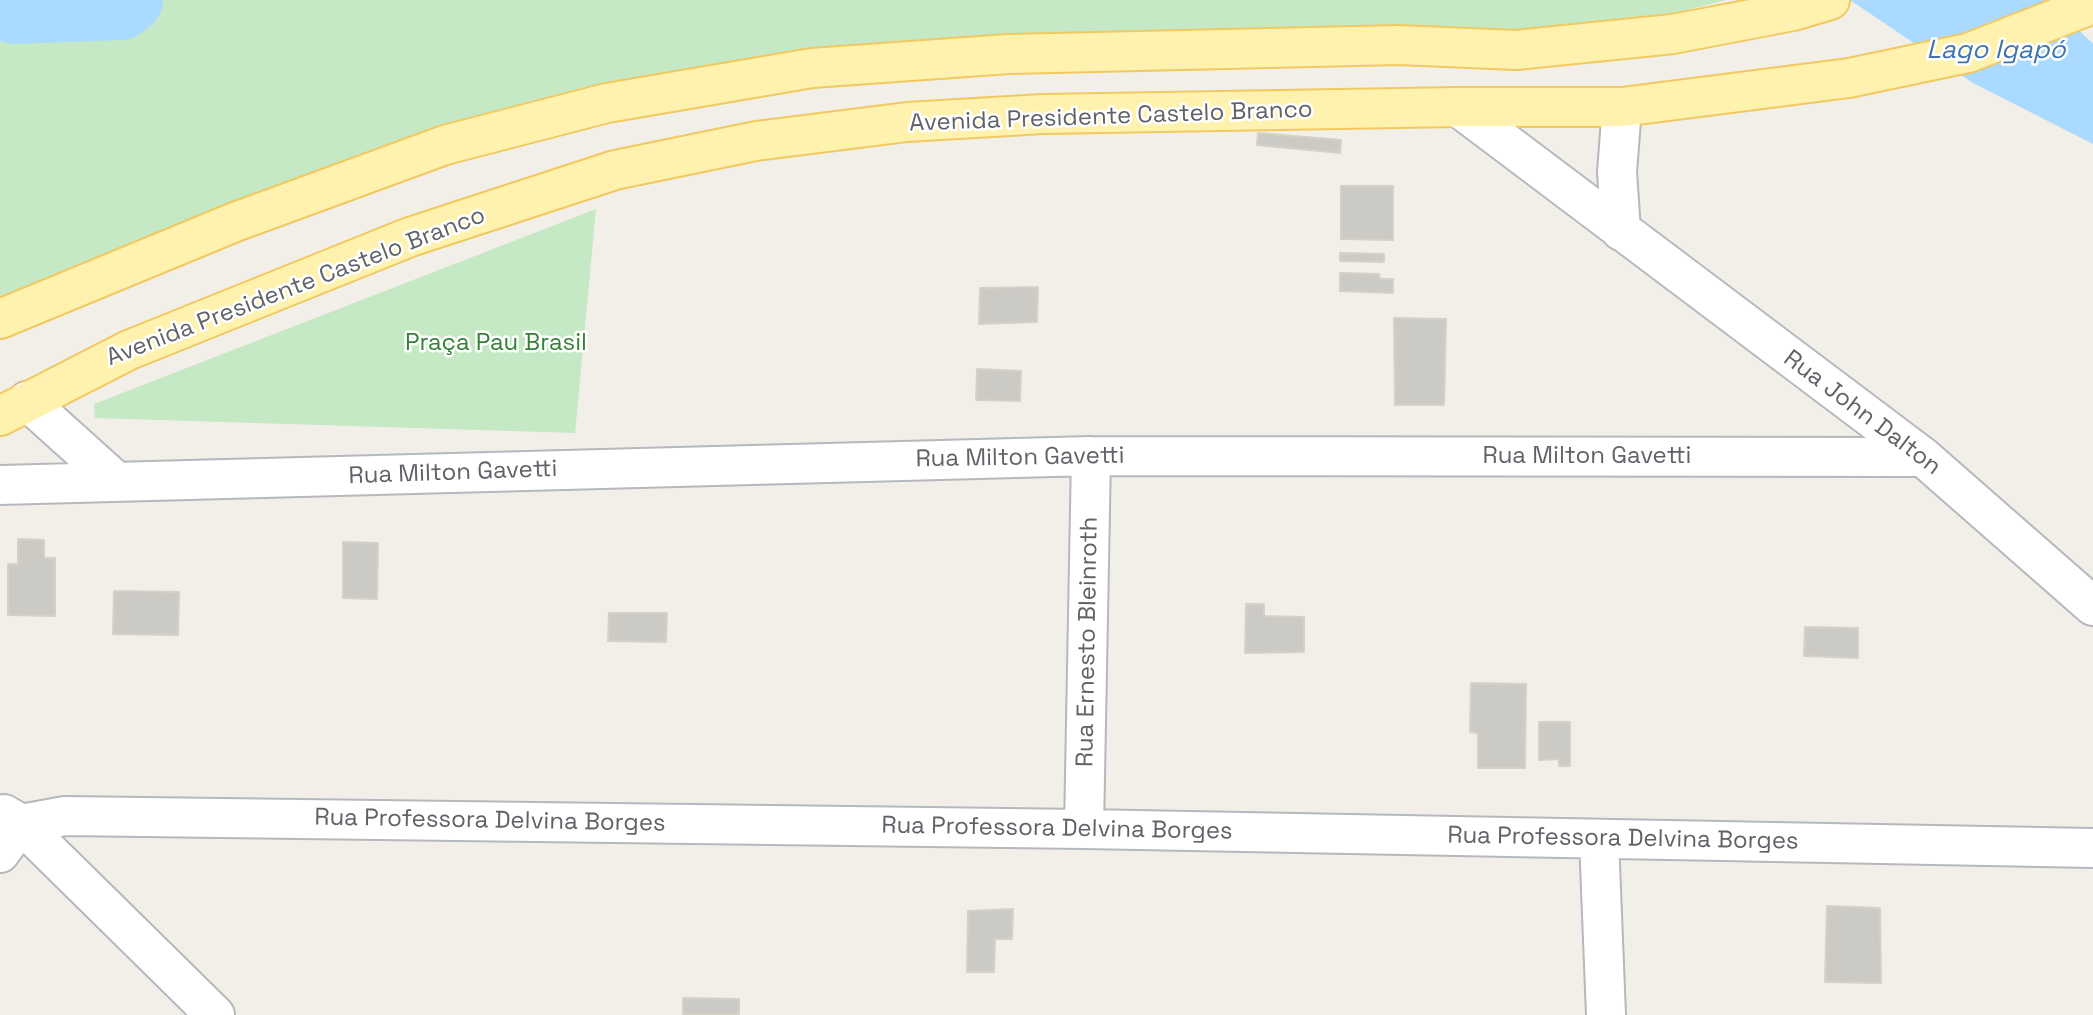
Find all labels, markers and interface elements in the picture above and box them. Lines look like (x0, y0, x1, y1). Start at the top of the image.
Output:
water label: Lago Igapó (1926, 35, 2066, 67)
street label: Avenida Presidente Castelo Branco (909, 96, 1313, 138)
street label: Avenida Presidente Castelo Branco (102, 201, 490, 373)
park label: Praça Pau Brasil (405, 329, 587, 357)
street label: Rua John Dalton (1778, 344, 1946, 482)
street label: Rua Milton Gavetti (915, 442, 1125, 474)
street label: Rua Milton Gavetti (1483, 442, 1691, 470)
street label: Rua Milton Gavetti (348, 455, 558, 491)
street label: Rua Ernesto Bleinroth (1071, 516, 1105, 768)
street label: Rua Professora Delvina Borges (314, 804, 666, 838)
street label: Rua Professora Delvina Borges (881, 812, 1233, 846)
street label: Rua Professora Delvina Borges (1447, 822, 1799, 856)

